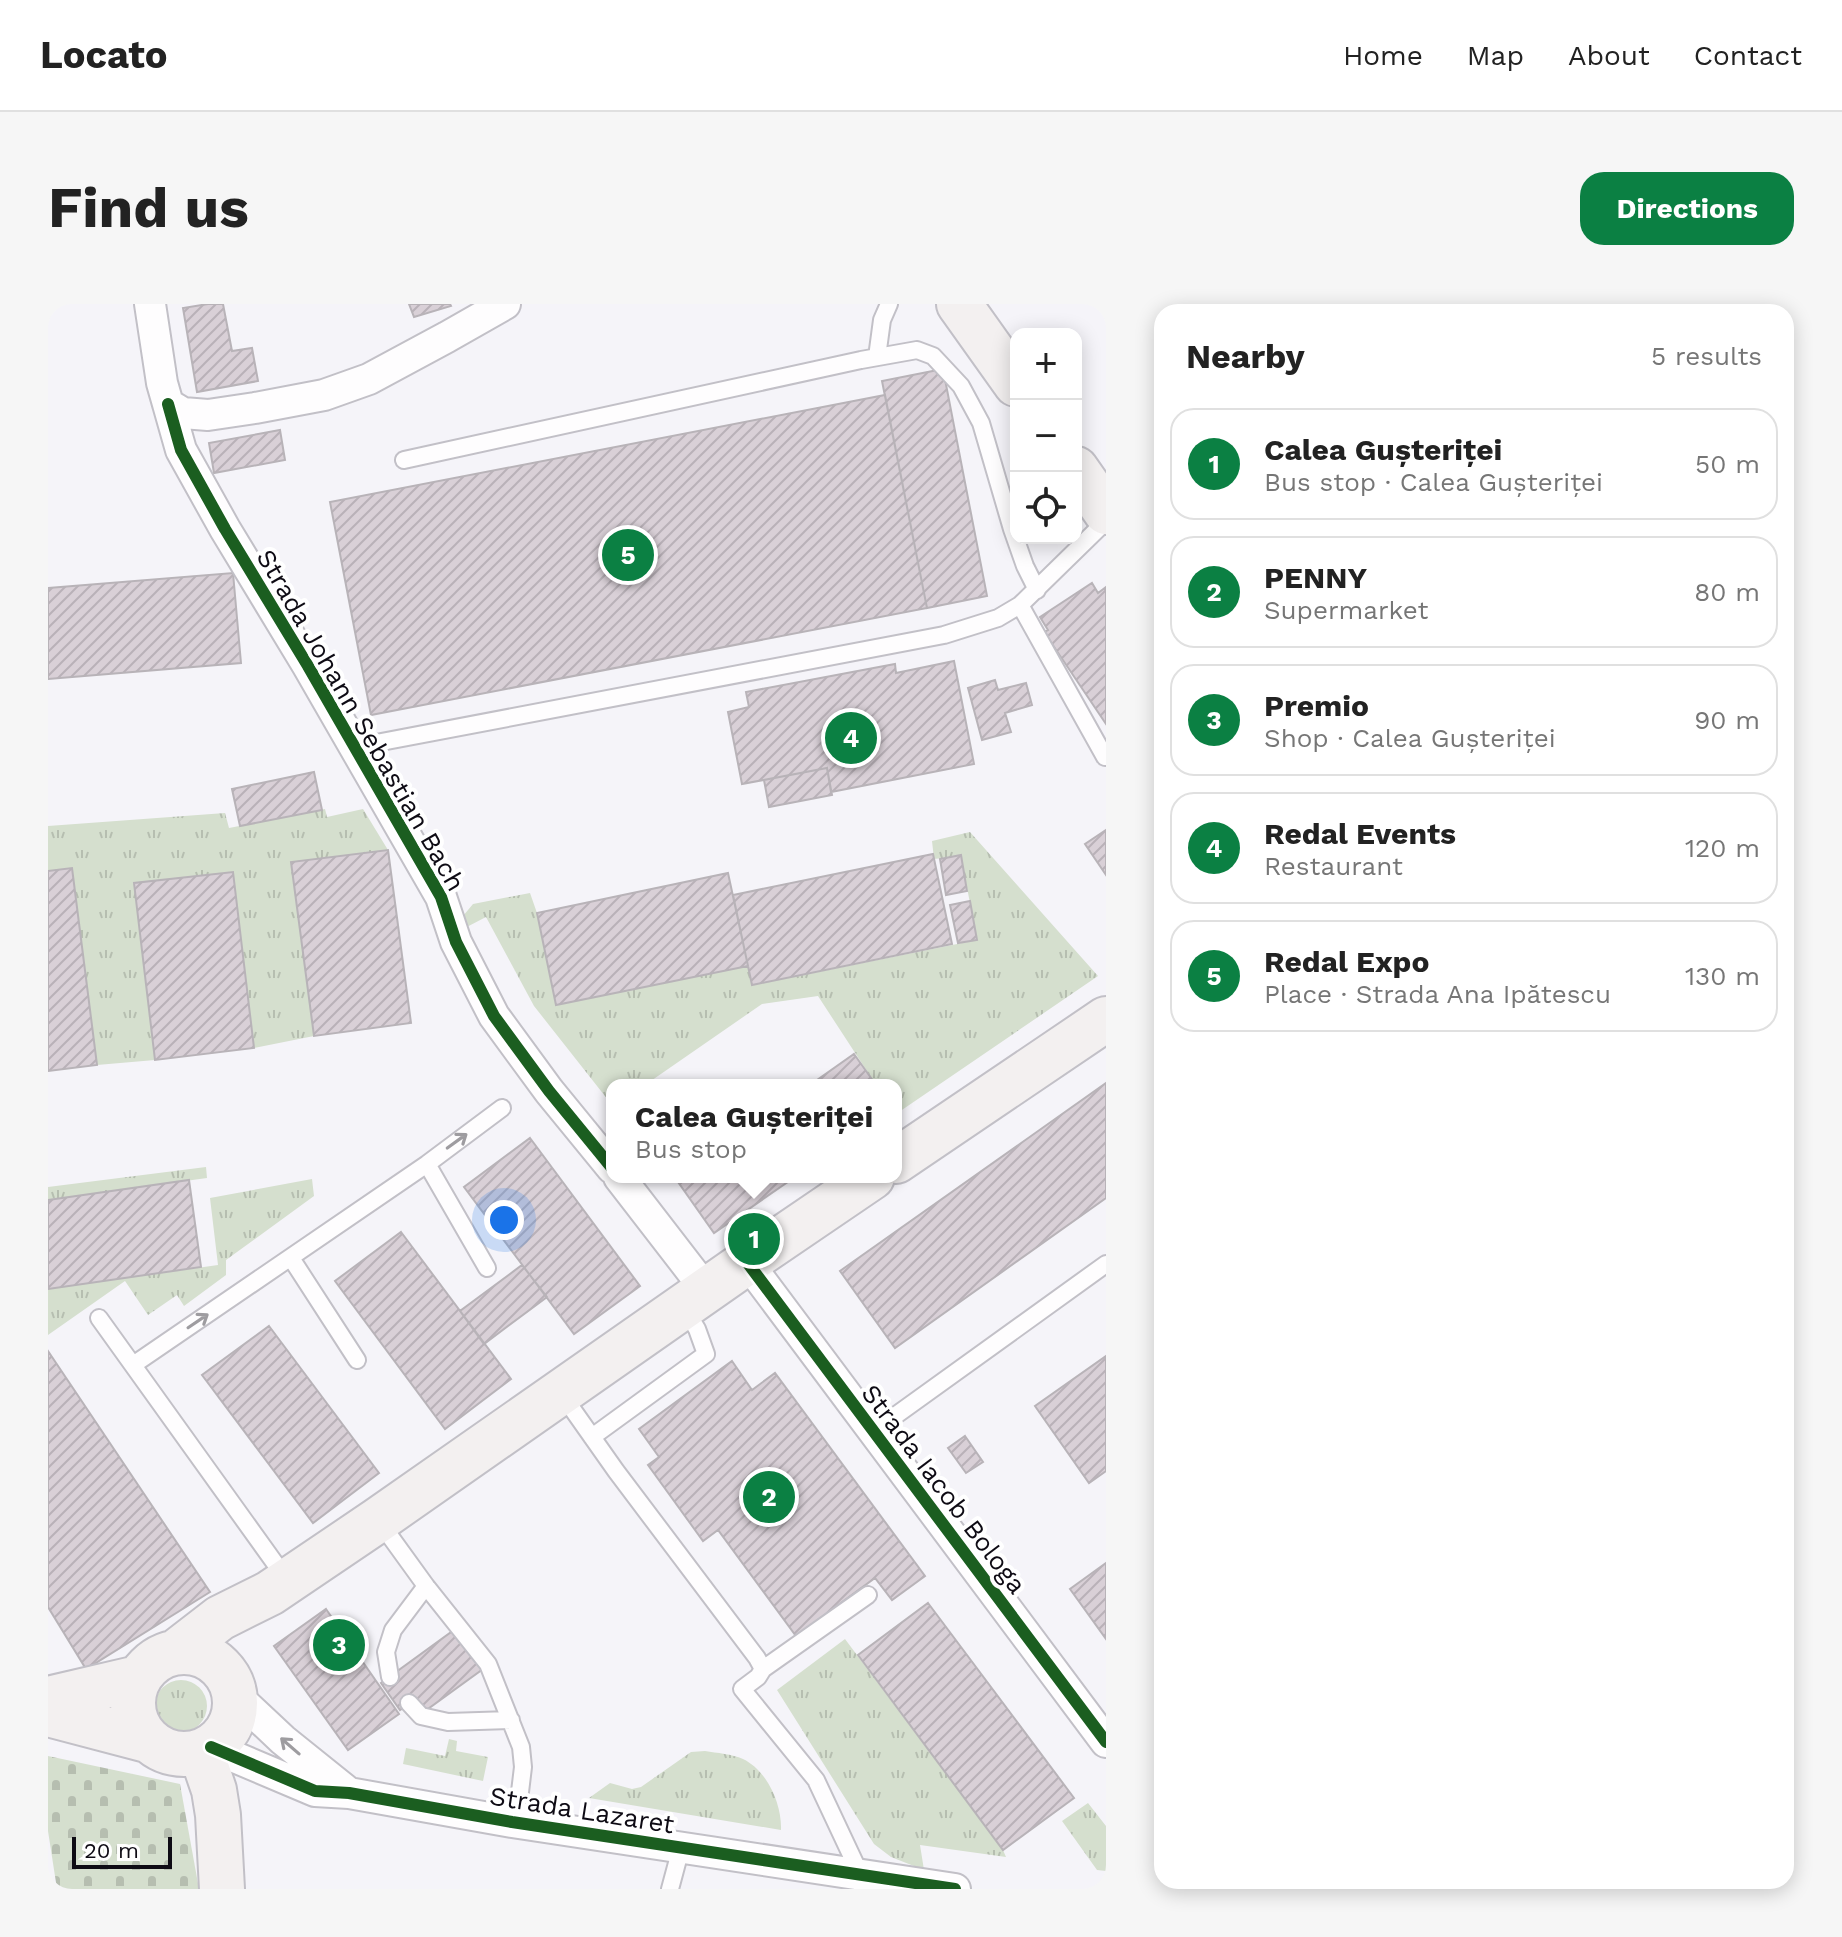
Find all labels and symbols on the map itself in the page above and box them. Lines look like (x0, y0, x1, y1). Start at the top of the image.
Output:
pin: 5 (602, 525, 654, 585)
street label: Strada Johann Sebastian Bach (251, 544, 471, 896)
pin: 4 (825, 708, 877, 768)
one-way arrow (446, 1133, 468, 1149)
your location (484, 1200, 524, 1240)
pin: 1 (728, 1209, 780, 1269)
one-way arrow (186, 1313, 208, 1329)
street label: Strada Iacob Bologa (856, 1379, 1033, 1600)
pin: 2 (743, 1467, 795, 1527)
pin: 3 (313, 1615, 365, 1675)
one-way arrow (280, 1737, 301, 1755)
street label: Strada Lazaret (488, 1781, 676, 1839)
scale bar (72, 1833, 172, 1869)

